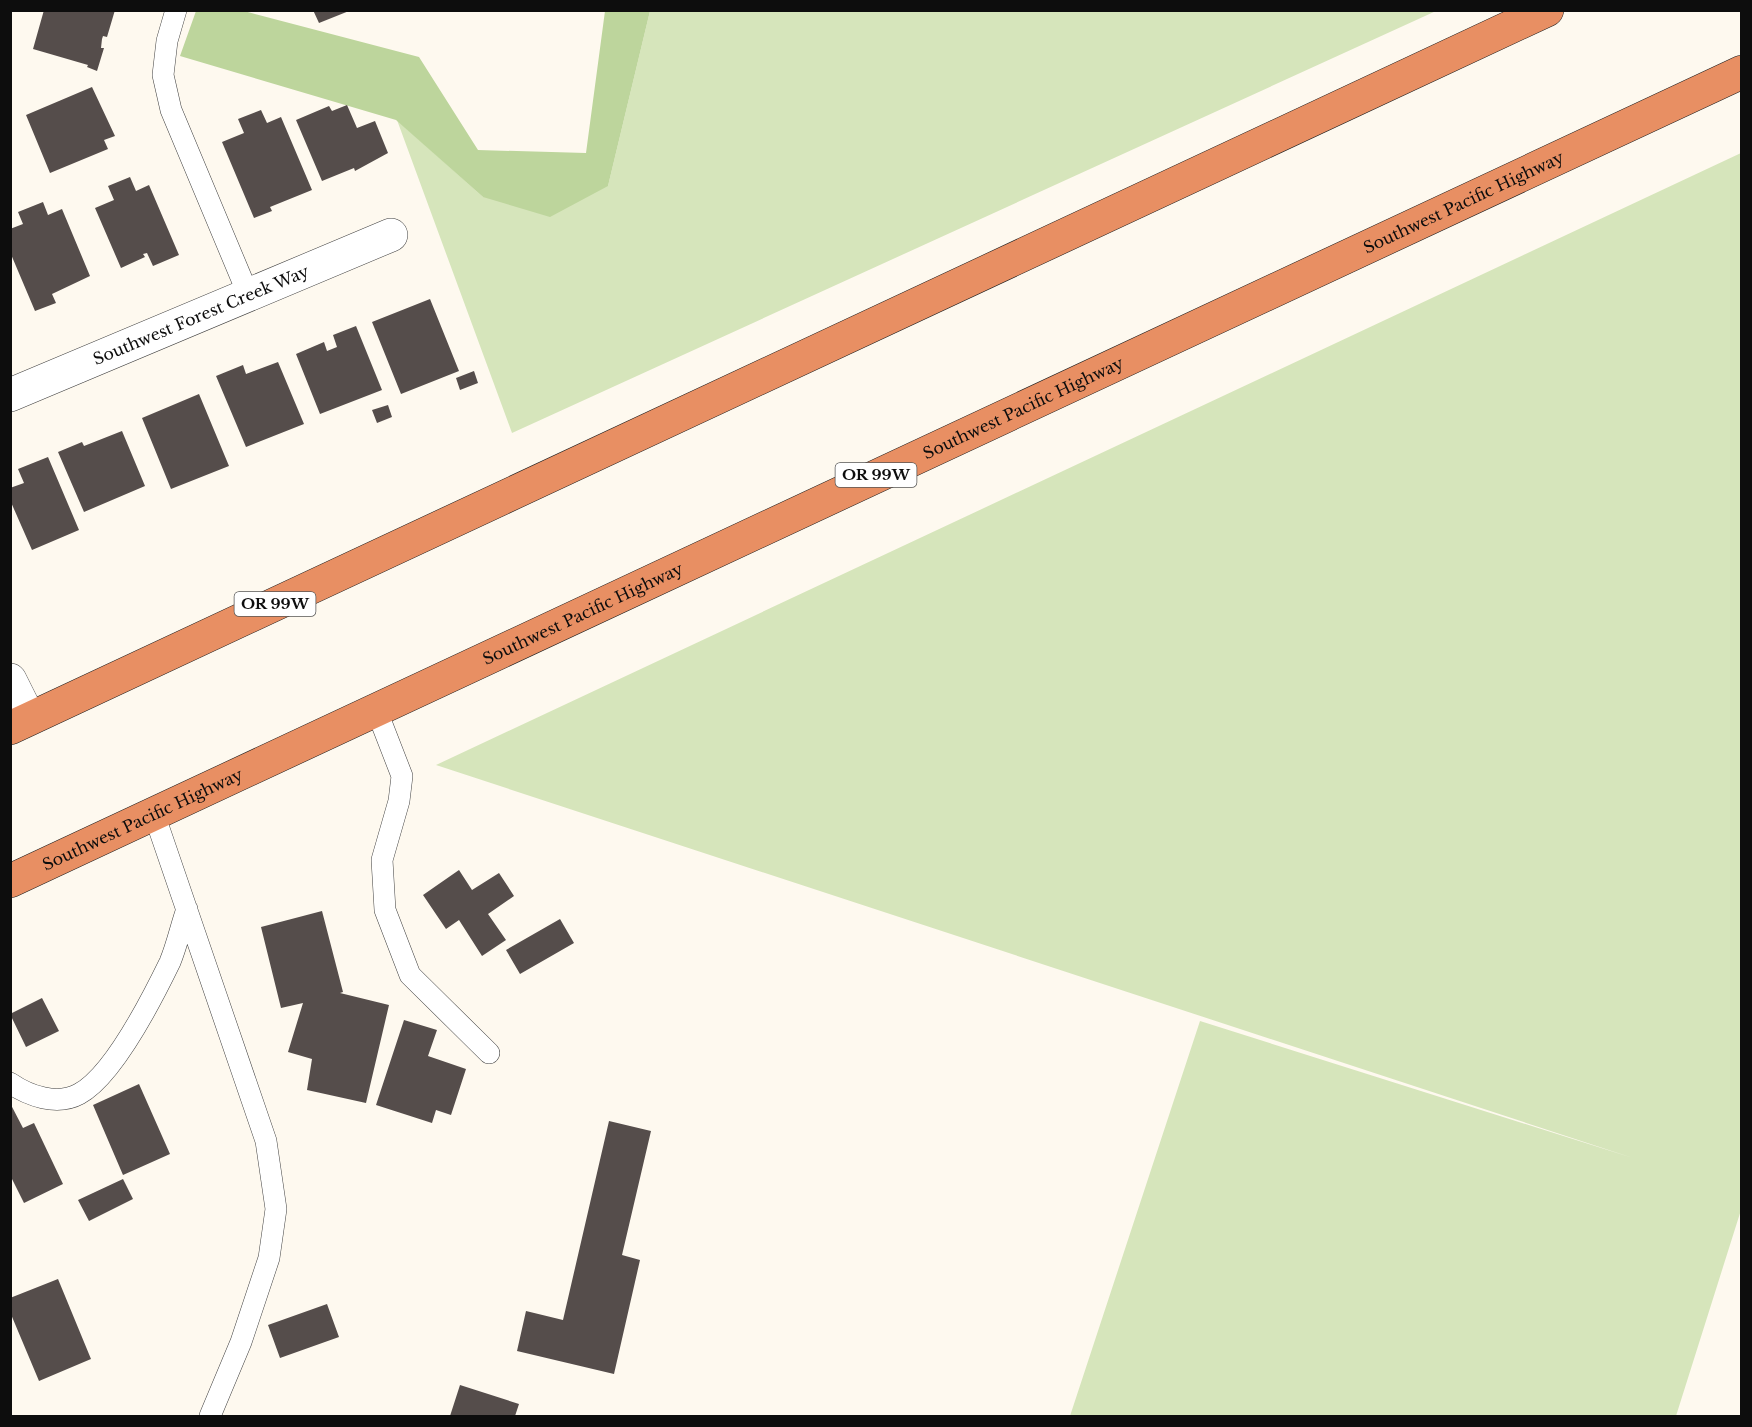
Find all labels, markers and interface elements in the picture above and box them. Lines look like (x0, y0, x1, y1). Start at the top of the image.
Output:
street label: Southwest Pacific Highway (1360, 146, 1567, 258)
street label: Southwest Forest Creek Way (90, 260, 313, 369)
street label: Southwest Pacific Highway (920, 352, 1127, 463)
road number: OR 99W (836, 463, 916, 487)
street label: Southwest Pacific Highway (479, 558, 687, 669)
road number: OR 99W (234, 592, 316, 616)
street label: Southwest Pacific Highway (39, 764, 246, 875)

